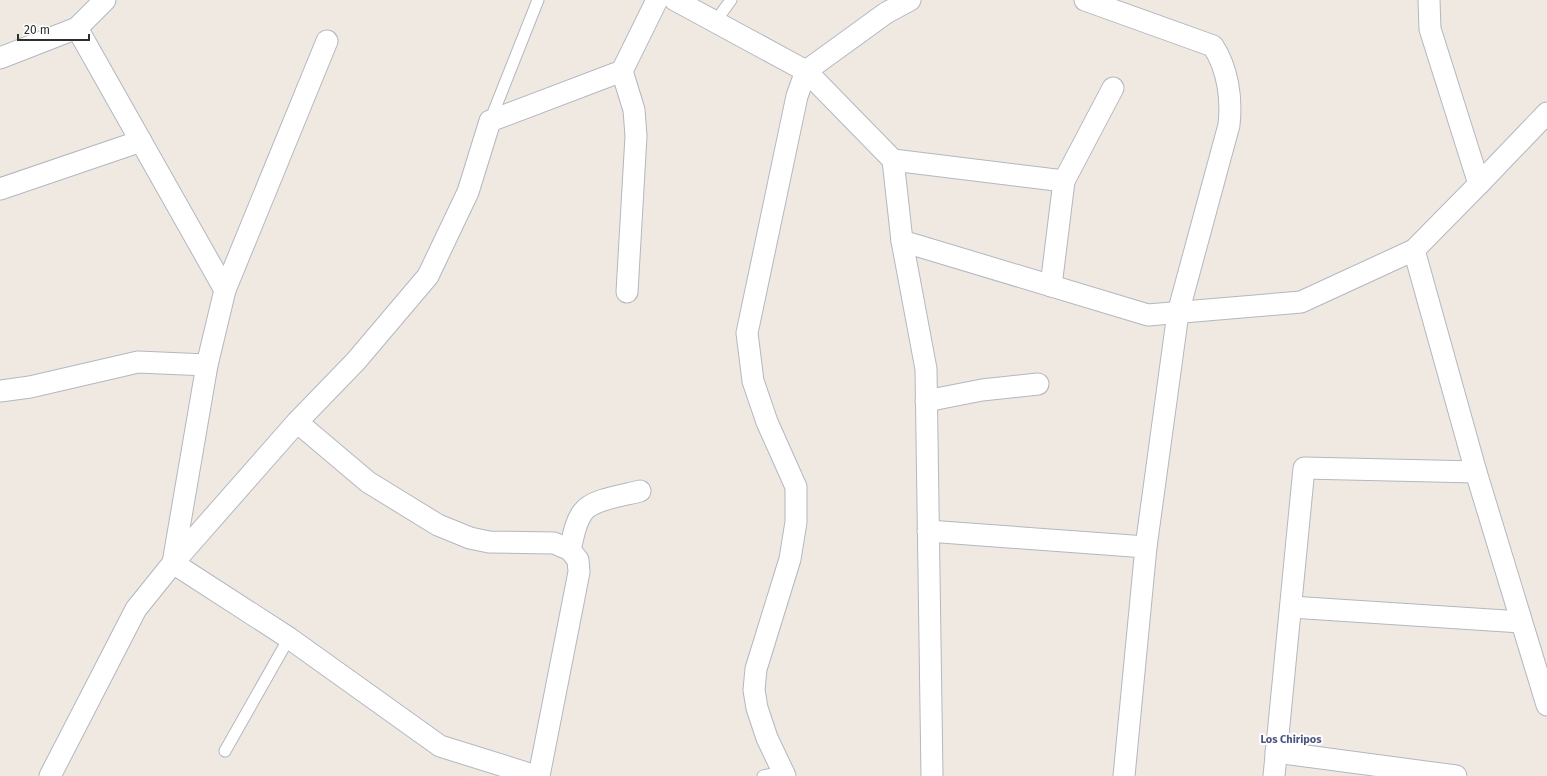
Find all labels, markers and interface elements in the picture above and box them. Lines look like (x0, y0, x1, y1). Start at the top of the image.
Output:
scale bar (18, 16, 89, 42)
text: 20 m (24, 23, 50, 37)
district label: Los Chiripos (1260, 733, 1322, 746)

